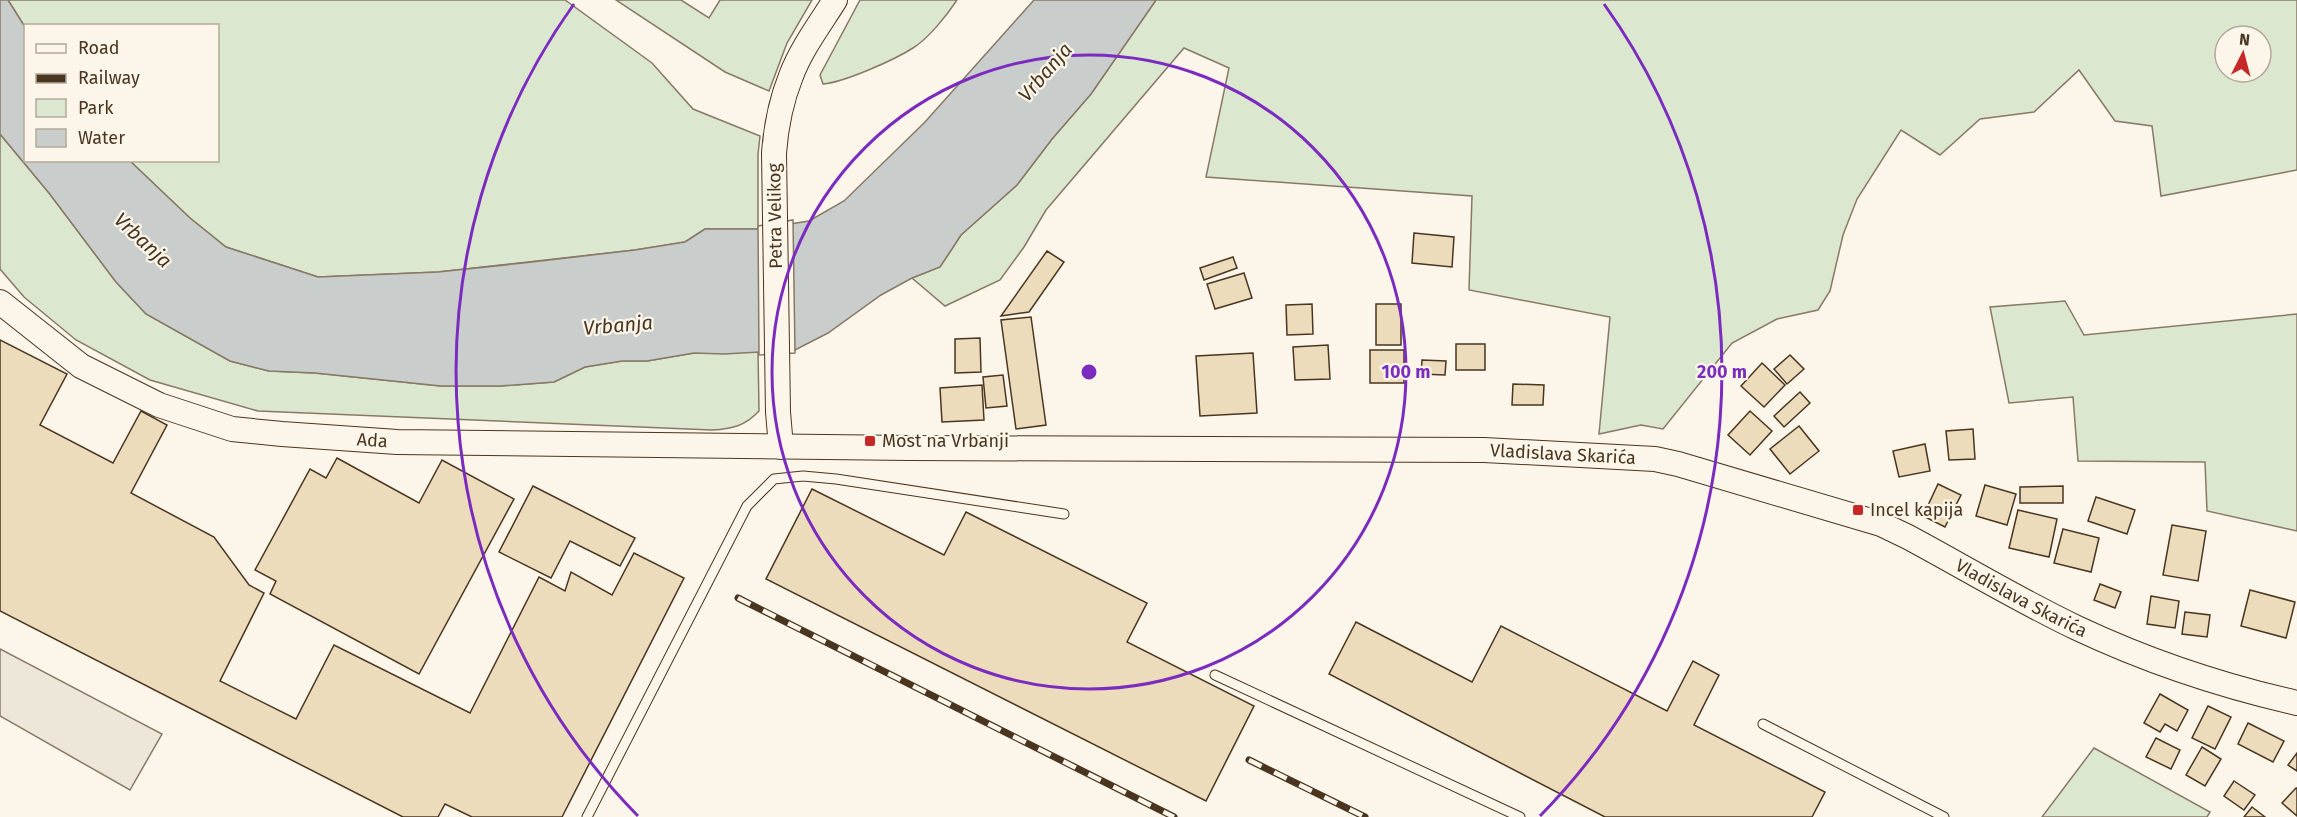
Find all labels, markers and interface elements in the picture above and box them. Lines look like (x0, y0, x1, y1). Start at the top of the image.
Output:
legend (24, 24, 219, 162)
north arrow (2213, 24, 2273, 84)
text: N (2238, 30, 2251, 50)
text: Road (78, 37, 120, 59)
water label: Vrbanja (1013, 38, 1077, 106)
text: Railway (78, 67, 140, 89)
text: Park (78, 97, 114, 119)
text: Water (78, 127, 125, 149)
street label: Petra Velikog (763, 162, 787, 269)
water label: Vrbanja (109, 207, 177, 273)
water label: Vrbanja (582, 310, 654, 340)
text: 100 m (1382, 361, 1430, 383)
text: 200 m (1697, 361, 1747, 383)
centre of rings (1079, 362, 1099, 382)
street label: Ada (356, 428, 388, 452)
place label: Most na Vrbanji (882, 430, 1009, 452)
marker: Most na Vrbanji (863, 434, 877, 448)
street label: Vladislava Skarića (1490, 439, 1636, 469)
place label: Incel kapija (1870, 499, 1963, 521)
marker: Incel kapija (1851, 503, 1865, 517)
street label: Vladislava Skarića (1951, 554, 2090, 642)

